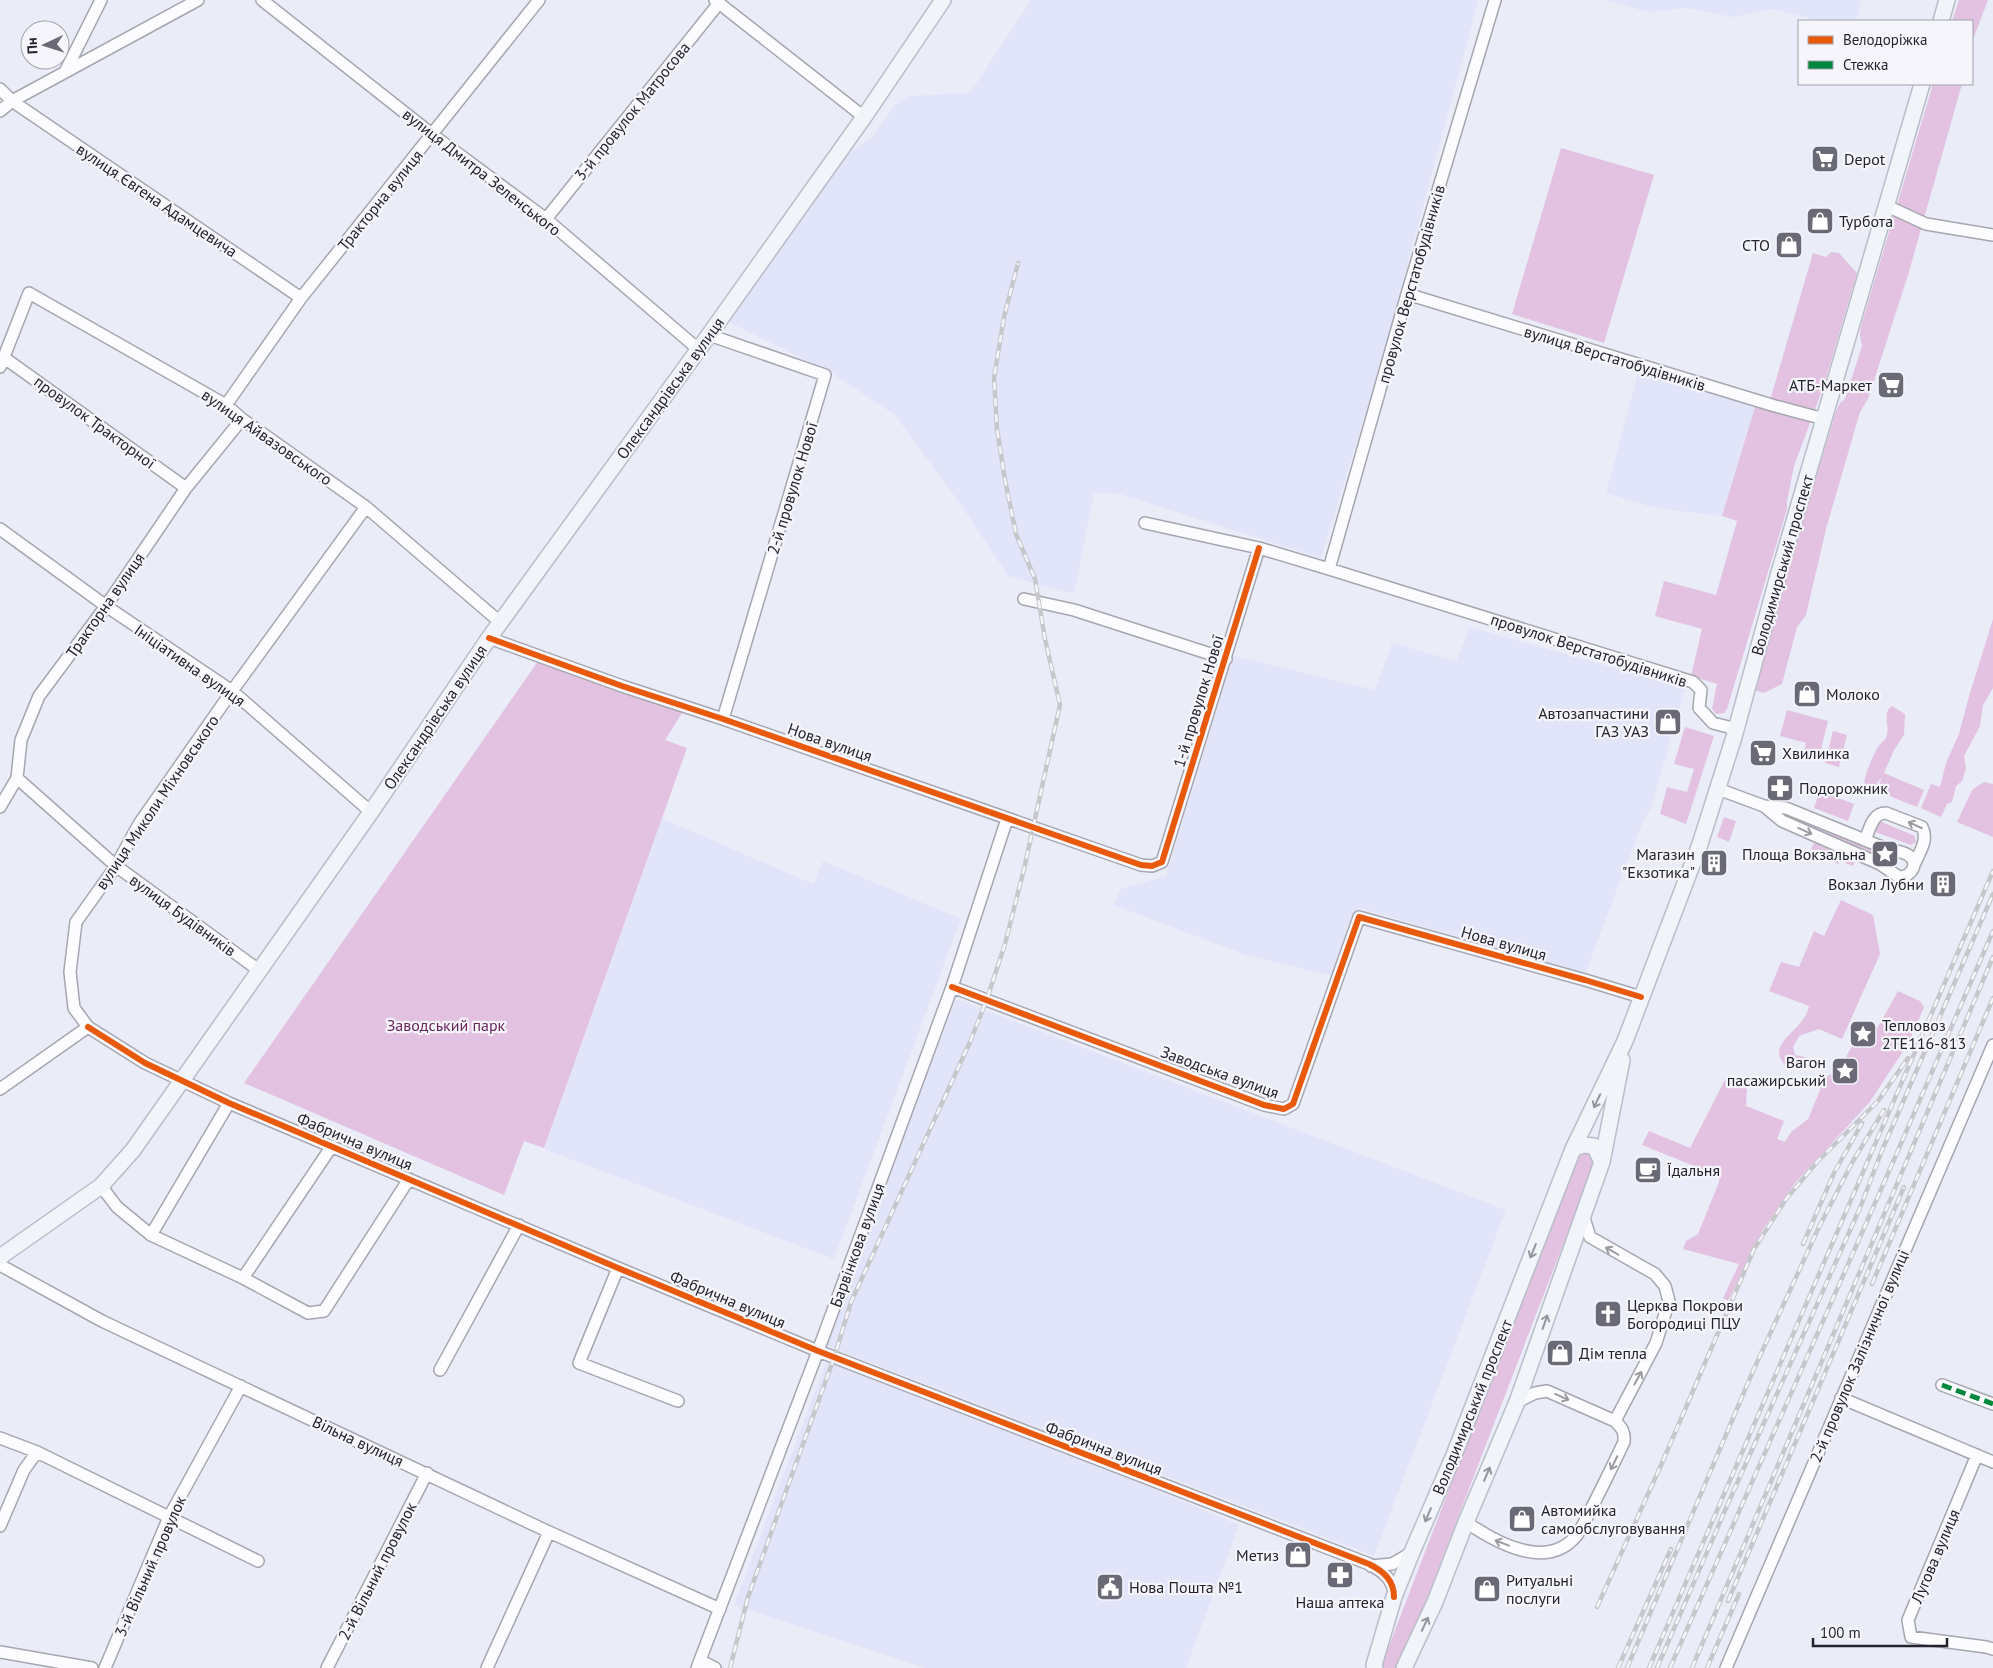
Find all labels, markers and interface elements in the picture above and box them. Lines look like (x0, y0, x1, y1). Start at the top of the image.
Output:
north arrow (20, 20, 70, 70)
legend (1798, 20, 1973, 85)
text: Велодоріжка (1843, 30, 1927, 49)
text: Пн (22, 37, 42, 55)
street label: 3-й провулок Матросова (570, 38, 694, 184)
text: Стежка (1843, 55, 1888, 74)
street label: вулиця Дмитра Зеленського (399, 104, 565, 240)
street label: вулиця Євгена Адамцевича (73, 139, 241, 261)
supermarket icon: Depot (1810, 144, 1840, 174)
street label: Тракторна вулиця (333, 146, 427, 254)
place label: Depot (1844, 149, 1886, 169)
street label: провулок Верстатобудівників (1373, 182, 1449, 386)
shop icon: Турбота (1805, 206, 1835, 236)
place label: Турбота (1839, 211, 1893, 231)
shop icon: СТО (1774, 230, 1804, 260)
place label: СТО (1742, 235, 1770, 255)
street label: Олександрівська вулиця (612, 313, 728, 463)
street label: вулиця Верстатобудівників (1522, 321, 1708, 395)
supermarket icon: АТБ-Маркет (1876, 370, 1906, 400)
street label: провулок Тракторної (30, 371, 160, 473)
place label: АТБ-Маркет (1789, 375, 1873, 395)
street label: вулиця Айвазовського (198, 384, 336, 490)
street label: 2-й провулок Нової (762, 419, 822, 557)
street label: Володимирський проспект (1747, 472, 1818, 658)
street label: Тракторна вулиця (61, 549, 149, 661)
street label: провулок Верстатобудівників (1488, 609, 1690, 691)
street label: Ініціативна вулиця (131, 619, 249, 711)
street label: 1-й провулок Нової (1168, 632, 1228, 770)
street label: Олександрівська вулиця (379, 641, 491, 793)
shop icon: Молоко (1792, 679, 1822, 709)
place label: Молоко (1826, 684, 1880, 704)
place label: Автозапчастини ГАЗ УАЗ (1538, 703, 1649, 741)
shop icon: Автозапчастини ГАЗ УАЗ (1653, 707, 1683, 737)
street label: вулиця Миколи Міхновського (91, 711, 223, 893)
street label: Нова вулиця (785, 718, 875, 766)
supermarket icon: Хвилинка (1748, 738, 1778, 768)
place label: Хвилинка (1782, 743, 1850, 763)
pharmacy icon: Подорожник (1765, 773, 1795, 803)
place label: Подорожник (1799, 778, 1888, 798)
one-way arrow (1908, 819, 1923, 829)
one-way arrow (1797, 827, 1812, 837)
place icon: Площа Вокзальна (1870, 839, 1900, 869)
place label: Магазин "Екзотика" (1622, 844, 1695, 882)
place label: Площа Вокзальна (1742, 844, 1866, 864)
building icon: Магазин "Екзотика" (1699, 848, 1729, 878)
building icon: Вокзал Лубни (1928, 869, 1958, 899)
street label: вулиця Будівників (126, 870, 240, 960)
place label: Вокзал Лубни (1828, 874, 1924, 894)
street label: Нова вулиця (1459, 921, 1549, 965)
park label: Заводський парк (387, 1015, 506, 1035)
place label: Тепловоз 2ТЕ116-813 (1882, 1015, 1966, 1053)
place icon: Тепловоз 2ТЕ116-813 (1848, 1019, 1878, 1049)
street label: Заводська вулиця (1158, 1041, 1282, 1103)
place label: Вагон пасажирський (1727, 1052, 1826, 1090)
place icon: Вагон пасажирський (1830, 1056, 1860, 1086)
one-way arrow (1592, 1093, 1601, 1108)
street label: Фабрична вулиця (294, 1108, 416, 1174)
cafe icon: Їдальня (1633, 1155, 1663, 1185)
place label: Їдальня (1667, 1160, 1720, 1180)
street label: Барвінкова вулиця (825, 1180, 889, 1310)
one-way arrow (1528, 1242, 1537, 1258)
one-way arrow (1605, 1246, 1620, 1256)
street label: 2-й провулок Залізничної вулиці (1805, 1247, 1913, 1465)
street label: Фабрична вулиця (667, 1266, 789, 1332)
place label: Церква Покрови Богородиці ПЦУ (1627, 1295, 1743, 1333)
church icon: Церква Покрови Богородиці ПЦУ (1593, 1299, 1623, 1329)
one-way arrow (1541, 1315, 1550, 1330)
street label: Володимирський проспект (1428, 1316, 1517, 1498)
shop icon: Дім тепла (1545, 1338, 1575, 1368)
place label: Дім тепла (1579, 1343, 1647, 1363)
one-way arrow (1633, 1370, 1643, 1385)
one-way arrow (1554, 1393, 1569, 1403)
street label: Вільна вулиця (309, 1411, 407, 1471)
street label: Фабрична вулиця (1043, 1417, 1165, 1479)
one-way arrow (1609, 1456, 1619, 1471)
one-way arrow (1482, 1467, 1492, 1482)
street label: 3-й Вільний провулок (110, 1492, 190, 1640)
street label: 2-й Вільний провулок (334, 1498, 421, 1643)
place label: Автомийка самообслуговування (1541, 1500, 1685, 1538)
shop icon: Автомийка самообслуговування (1507, 1504, 1537, 1534)
street label: Лугова вулиця (1906, 1506, 1964, 1607)
one-way arrow (1423, 1507, 1433, 1522)
one-way arrow (1494, 1538, 1510, 1547)
shop icon: Метиз (1283, 1540, 1313, 1570)
place label: Метиз (1236, 1545, 1279, 1565)
pharmacy icon: Наша аптека (1325, 1560, 1355, 1590)
place label: Ритуальні послуги (1506, 1570, 1573, 1608)
public building icon: Нова Пошта №1 (1095, 1572, 1125, 1602)
shop icon: Ритуальні послуги (1472, 1574, 1502, 1604)
place label: Нова Пошта №1 (1129, 1577, 1243, 1597)
place label: Наша аптека (1296, 1592, 1385, 1612)
scale bar (1813, 1616, 1947, 1648)
one-way arrow (1420, 1617, 1430, 1632)
text: 100 m (1820, 1623, 1861, 1642)

